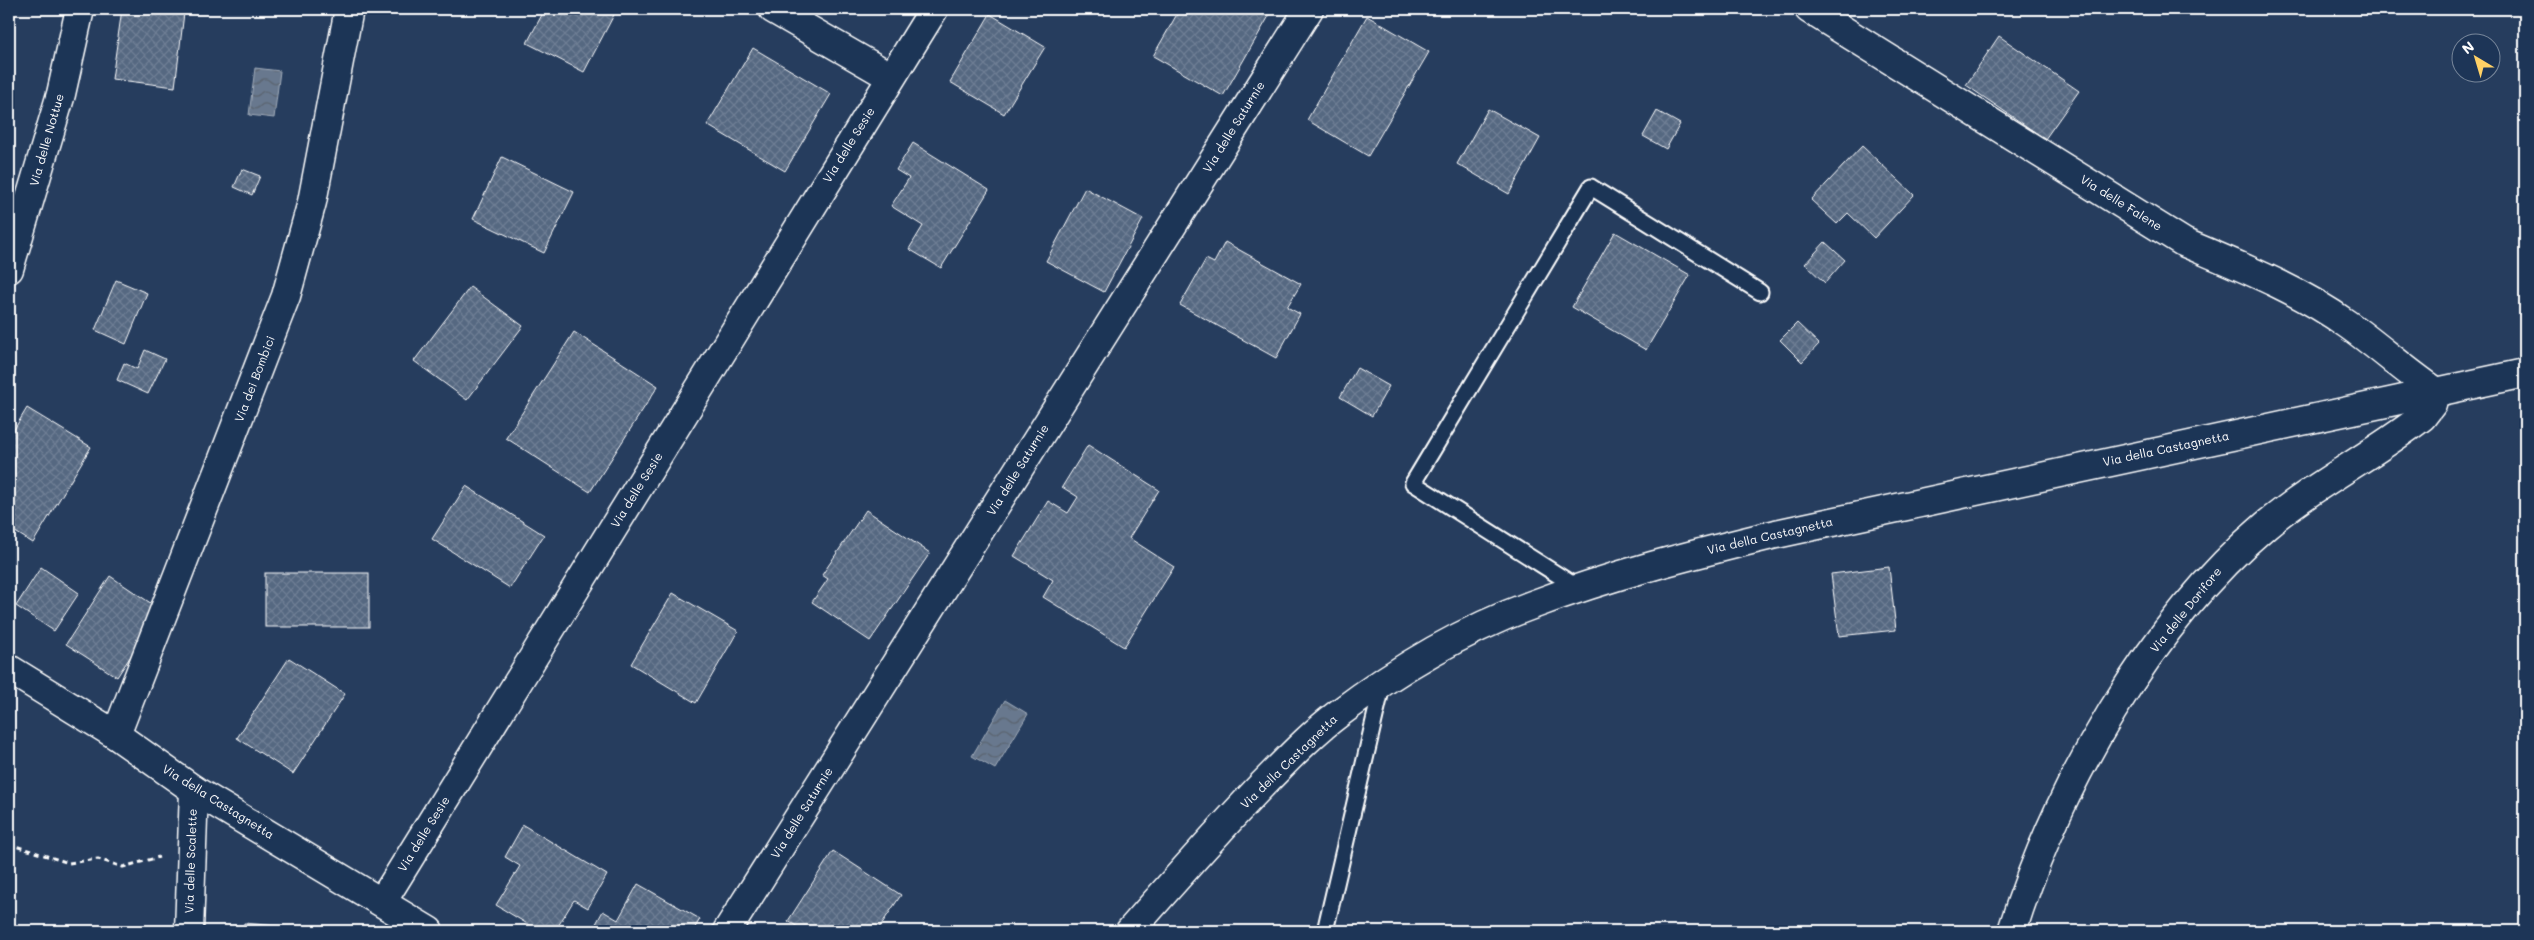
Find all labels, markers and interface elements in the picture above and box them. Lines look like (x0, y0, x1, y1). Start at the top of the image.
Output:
north arrow (2452, 32, 2502, 82)
text: N (2458, 37, 2478, 58)
street label: Via delle Saturnie (1199, 78, 1268, 175)
street label: Via delle Nottue (25, 92, 67, 188)
street label: Via delle Sesie (819, 104, 878, 185)
street label: Via delle Falene (2078, 171, 2166, 234)
street label: Via dei Bombici (230, 333, 278, 424)
street label: Via delle Saturnie (983, 421, 1052, 518)
street label: Via della Castagnetta (2101, 427, 2230, 469)
street label: Via delle Sesie (607, 449, 666, 530)
street label: Via della Castagnetta (1705, 513, 1834, 557)
street label: Via delle Dorifore (2146, 563, 2225, 655)
street label: Via della Castagnetta (1236, 711, 1340, 812)
street label: Via della Castagnetta (160, 760, 277, 842)
street label: Via delle Saturnie (767, 764, 836, 861)
street label: Via delle Sesie (394, 793, 453, 874)
street label: Via delle Scalette (180, 808, 200, 914)

